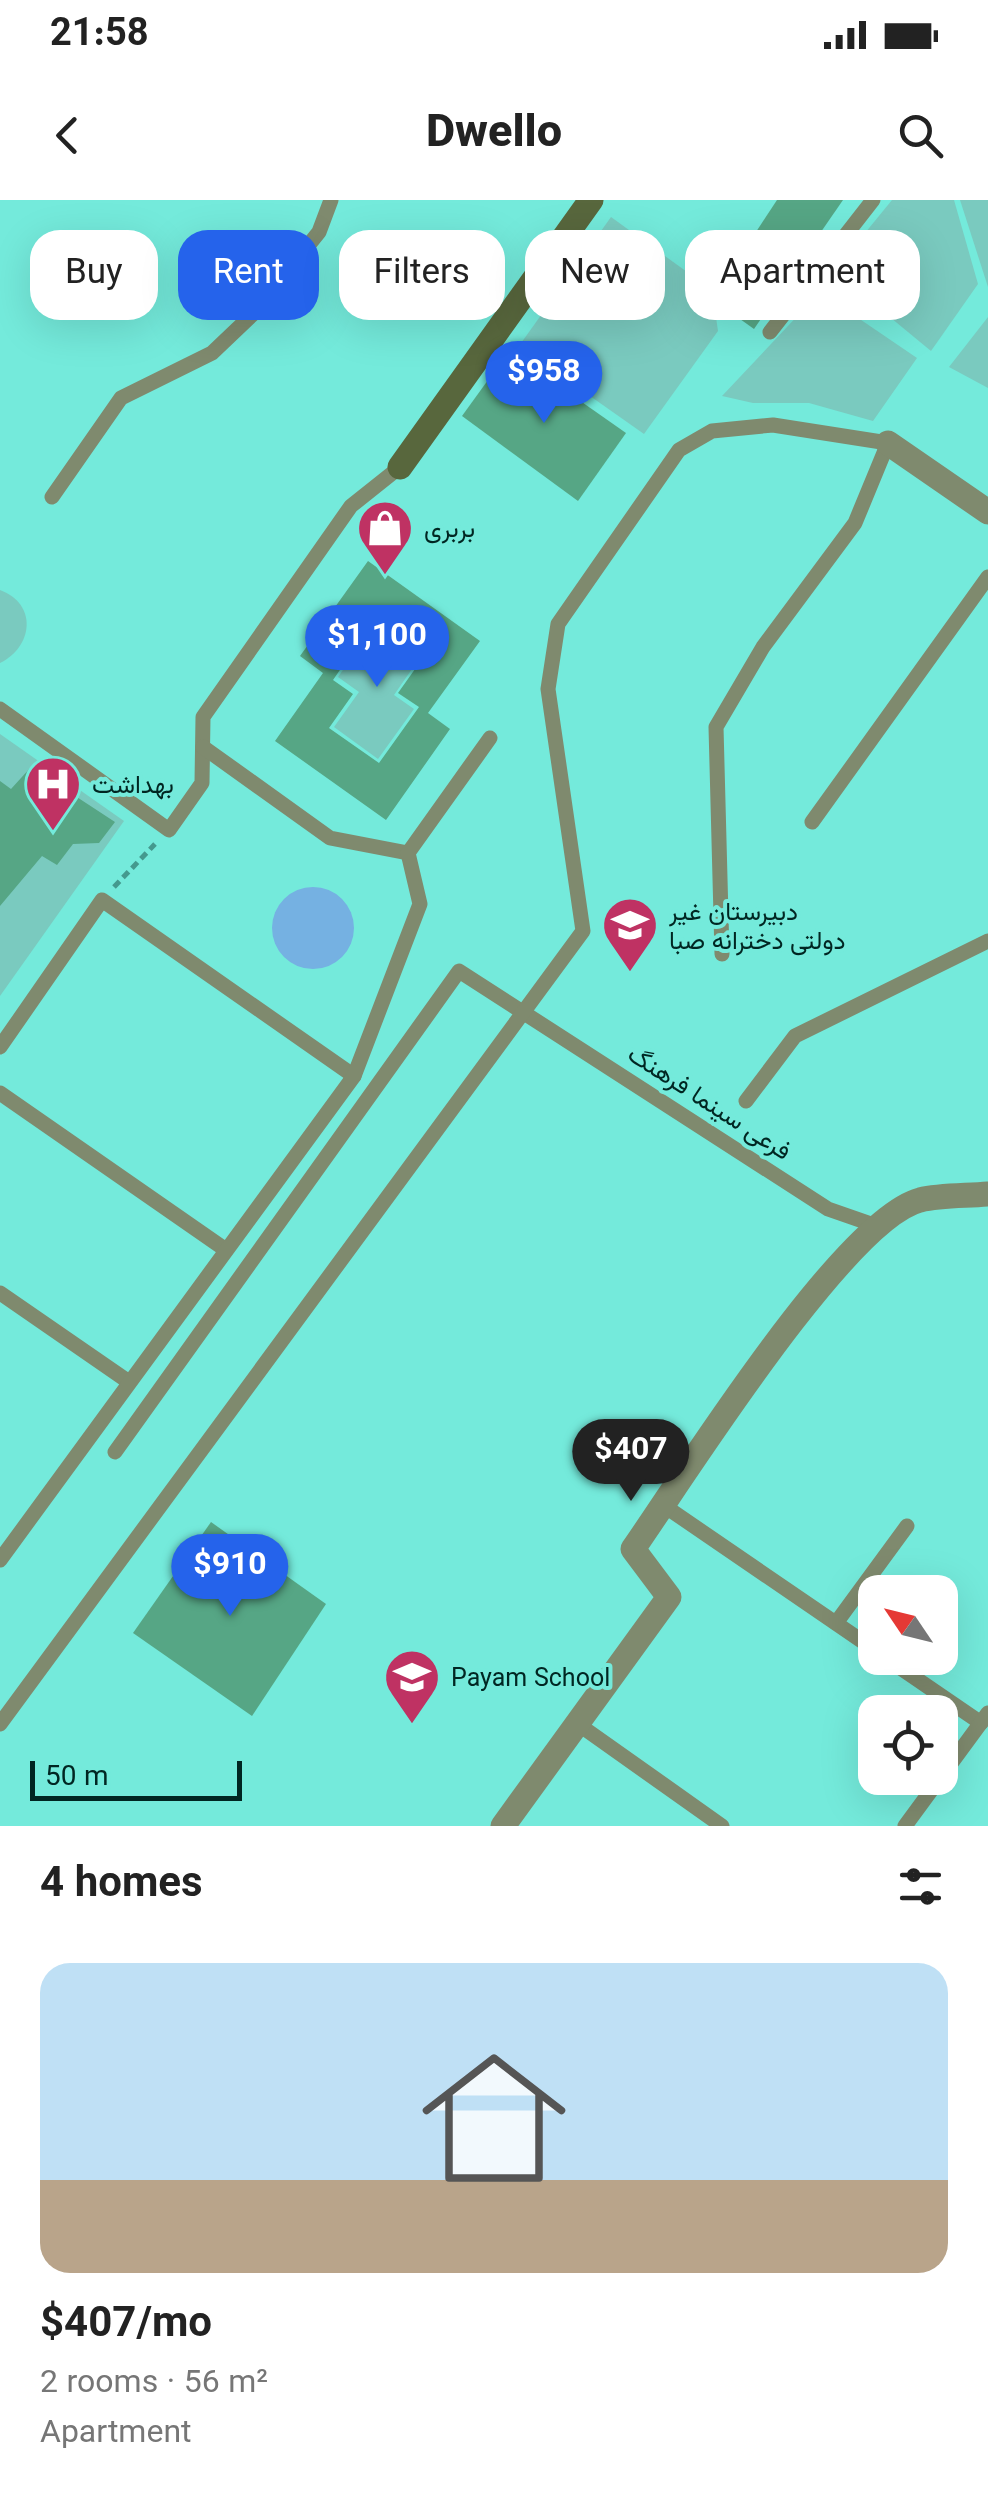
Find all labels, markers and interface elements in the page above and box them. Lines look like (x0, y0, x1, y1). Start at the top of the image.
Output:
text: 21:58 (50, 6, 149, 65)
text: Dwello (426, 100, 562, 170)
icon: back (40, 108, 95, 163)
icon: search (893, 108, 948, 163)
chip: Buy (30, 230, 158, 320)
chip: Rent (178, 230, 319, 320)
chip: Filters (339, 230, 505, 320)
chip: New (525, 230, 665, 320)
chip: Apartment (685, 230, 920, 320)
pin: $958 (485, 341, 603, 426)
text: $958 (507, 348, 581, 398)
shop icon: بربری (355, 498, 415, 577)
place label: بربری (424, 511, 475, 550)
pin: $1,100 (296, 605, 458, 690)
text: $1,100 (327, 612, 427, 662)
hospital icon: بهداشت (23, 754, 83, 833)
place label: بهداشت (92, 767, 174, 806)
place label: دبیرستان غیر دولتی دخترانه صبا (668, 894, 846, 962)
school or university icon: دبیرستان غیر دولتی دخترانه صبا (600, 895, 660, 974)
street label: فرعی سینما فرهنگ (619, 1036, 798, 1172)
pin: $407 (572, 1419, 690, 1504)
text: $407 (594, 1426, 668, 1476)
pin: $910 (171, 1534, 289, 1619)
text: $910 (193, 1541, 267, 1591)
north arrow (858, 1575, 958, 1675)
map controls (858, 1575, 958, 1795)
school or university icon: Payam School (382, 1647, 442, 1726)
place label: Payam School (451, 1660, 610, 1699)
button: locate (858, 1695, 958, 1795)
scale bar (30, 1756, 242, 1800)
text: 50 m (45, 1756, 109, 1800)
text: 4 homes (40, 1853, 203, 1919)
icon: filters (893, 1859, 948, 1914)
icon: home (404, 2028, 584, 2208)
text: $407/mo (40, 2293, 212, 2359)
text: 2 rooms · 56 m² (40, 2359, 268, 2409)
text: Apartment (40, 2409, 192, 2459)

